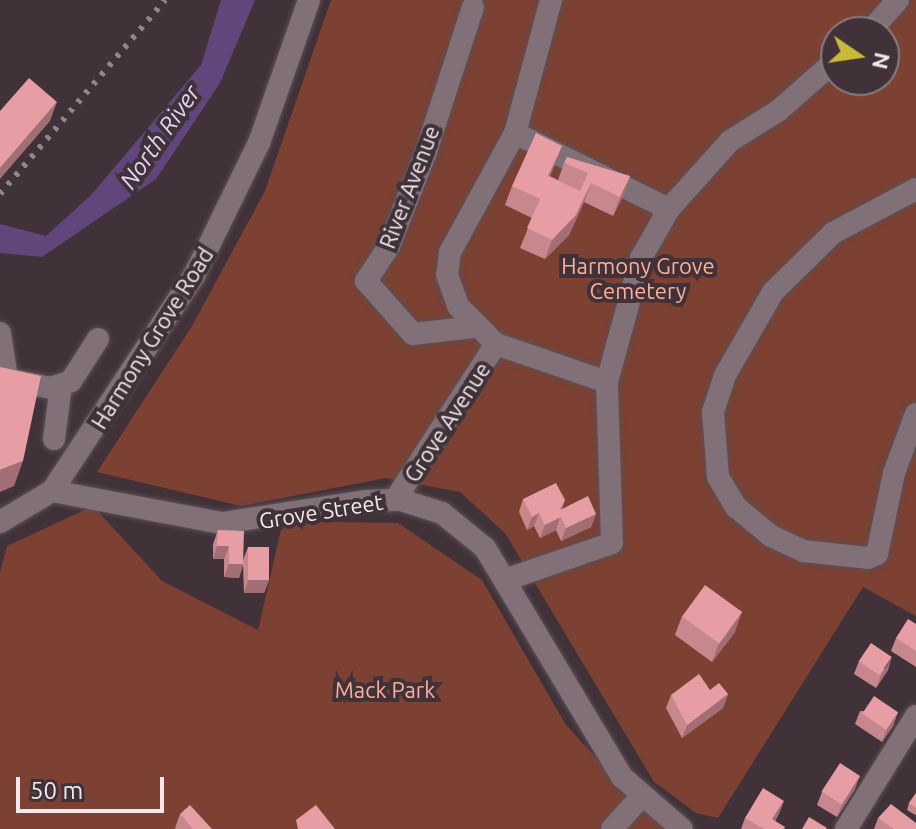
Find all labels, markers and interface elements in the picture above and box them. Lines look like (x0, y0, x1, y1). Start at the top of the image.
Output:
north arrow (820, 16, 900, 96)
text: N (868, 50, 896, 72)
water label: North River (114, 79, 206, 195)
street label: River Avenue (373, 122, 445, 252)
street label: Harmony Grove Road (85, 242, 219, 434)
park label: Harmony Grove Cemetery (561, 252, 715, 304)
street label: Grove Avenue (398, 357, 496, 487)
street label: Grove Street (257, 488, 385, 534)
park label: Mack Park (335, 677, 435, 703)
scale bar (20, 761, 168, 811)
text: 50 m (30, 777, 83, 804)

